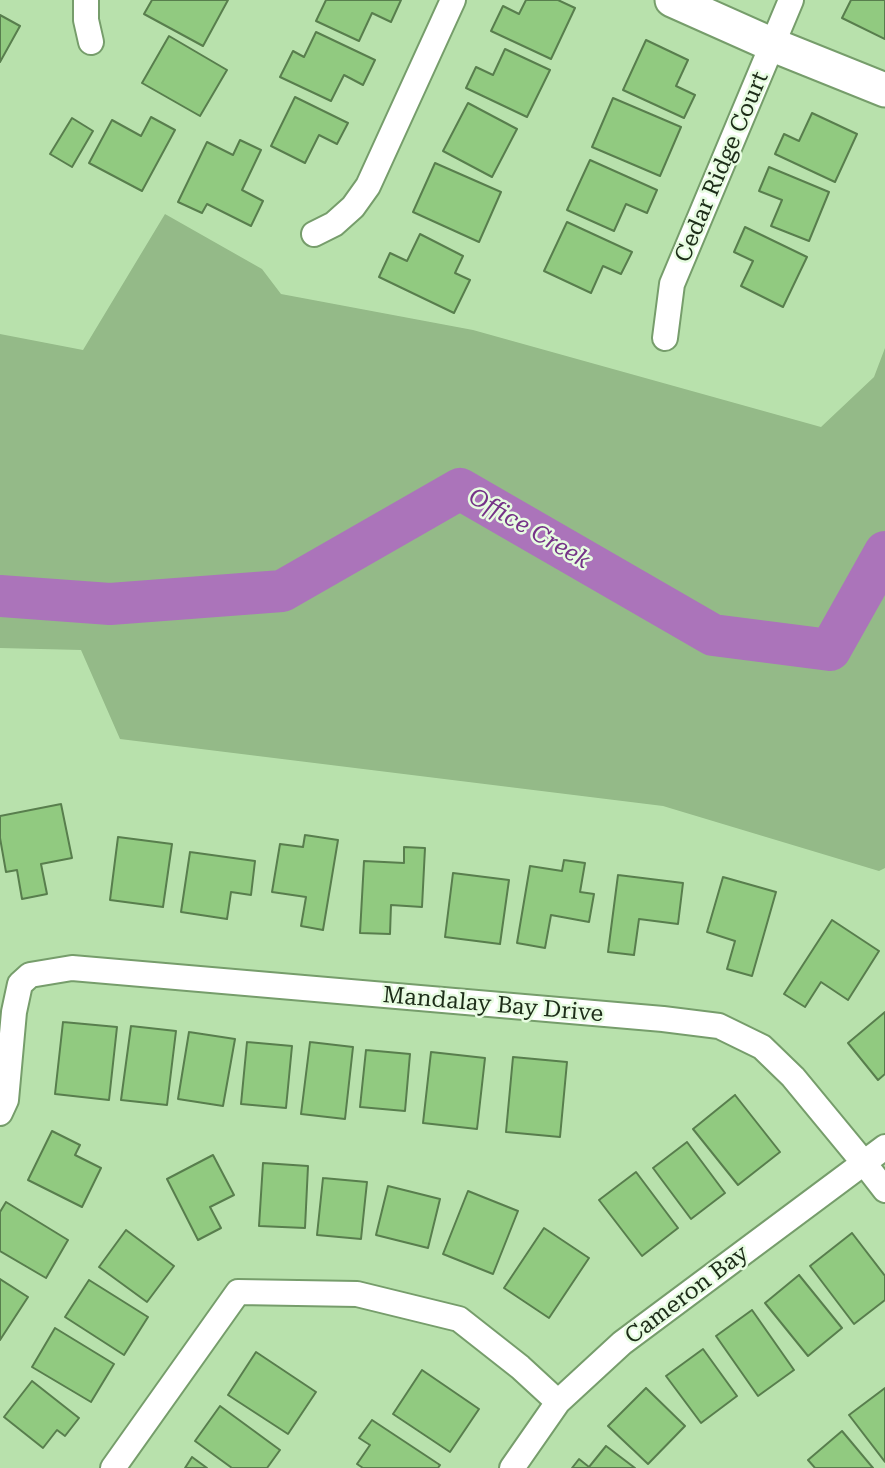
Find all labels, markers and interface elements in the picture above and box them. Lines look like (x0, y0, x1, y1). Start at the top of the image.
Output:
street label: Cedar Ridge Court (669, 68, 775, 266)
water label: Office Creek (463, 483, 595, 575)
street label: Mandalay Bay Drive (382, 982, 604, 1028)
street label: Cameron Bay (620, 1240, 754, 1350)

